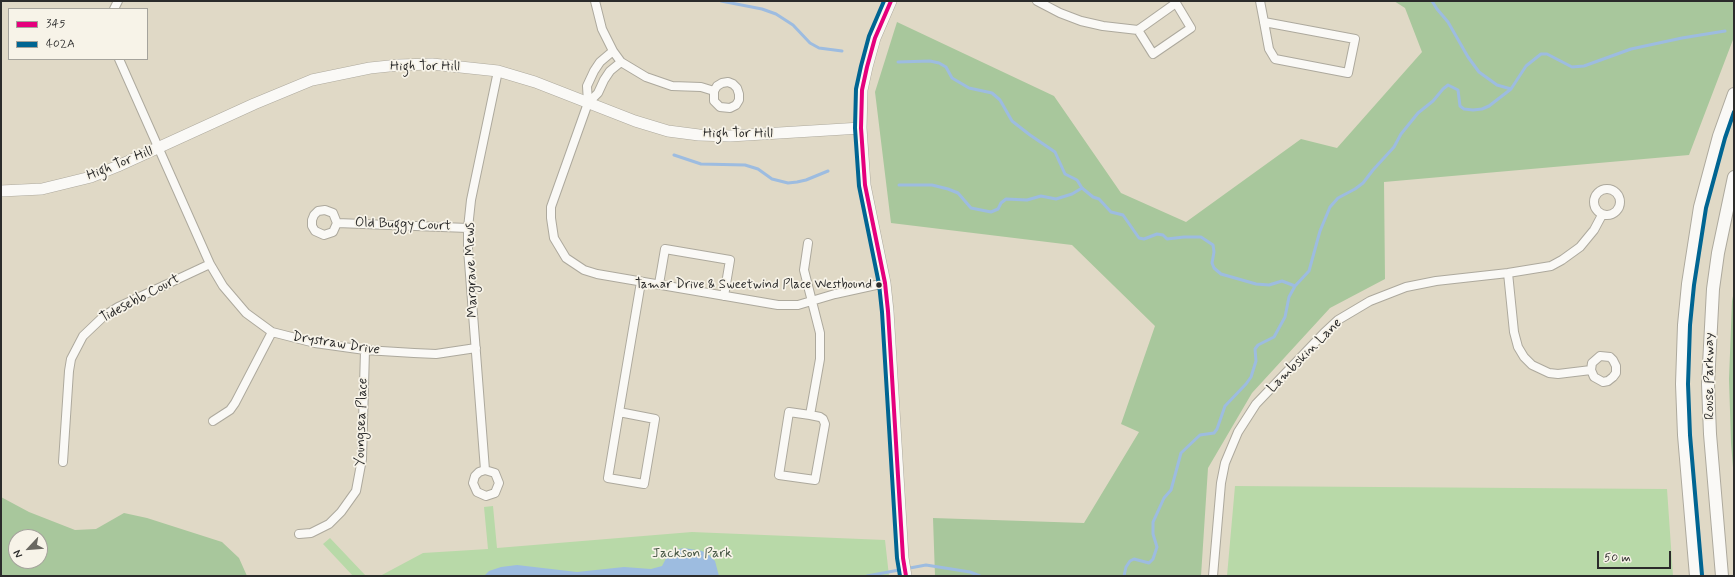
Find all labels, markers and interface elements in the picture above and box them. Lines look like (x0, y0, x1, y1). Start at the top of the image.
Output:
legend (8, 8, 148, 60)
text: 345 (46, 16, 65, 32)
text: 402A (46, 36, 75, 52)
street label: High Tor Hill (390, 59, 460, 75)
street label: High Tor Hill (703, 126, 773, 142)
street label: High Tor Hill (85, 143, 155, 185)
street label: Old Buggy Court (354, 215, 452, 235)
street label: Margrave Mews (462, 222, 482, 318)
street label: Tidesebb Court (97, 271, 183, 327)
place label: Tamar Drive & Sweetwind Place Westbound (635, 277, 872, 293)
marker: Tamar Drive & Sweetwind Place Westbound (874, 280, 884, 290)
street label: Lambskin Lane (1264, 315, 1346, 397)
street label: Drystraw Drive (291, 329, 381, 359)
street label: Rouse Parkway (1702, 332, 1718, 420)
street label: Youngsea Place (352, 377, 372, 467)
north arrow (8, 529, 48, 569)
scale bar (1599, 543, 1673, 569)
park label: Jackson Park (652, 546, 732, 562)
text: N (10, 547, 26, 560)
text: 50 m (1604, 550, 1631, 566)

